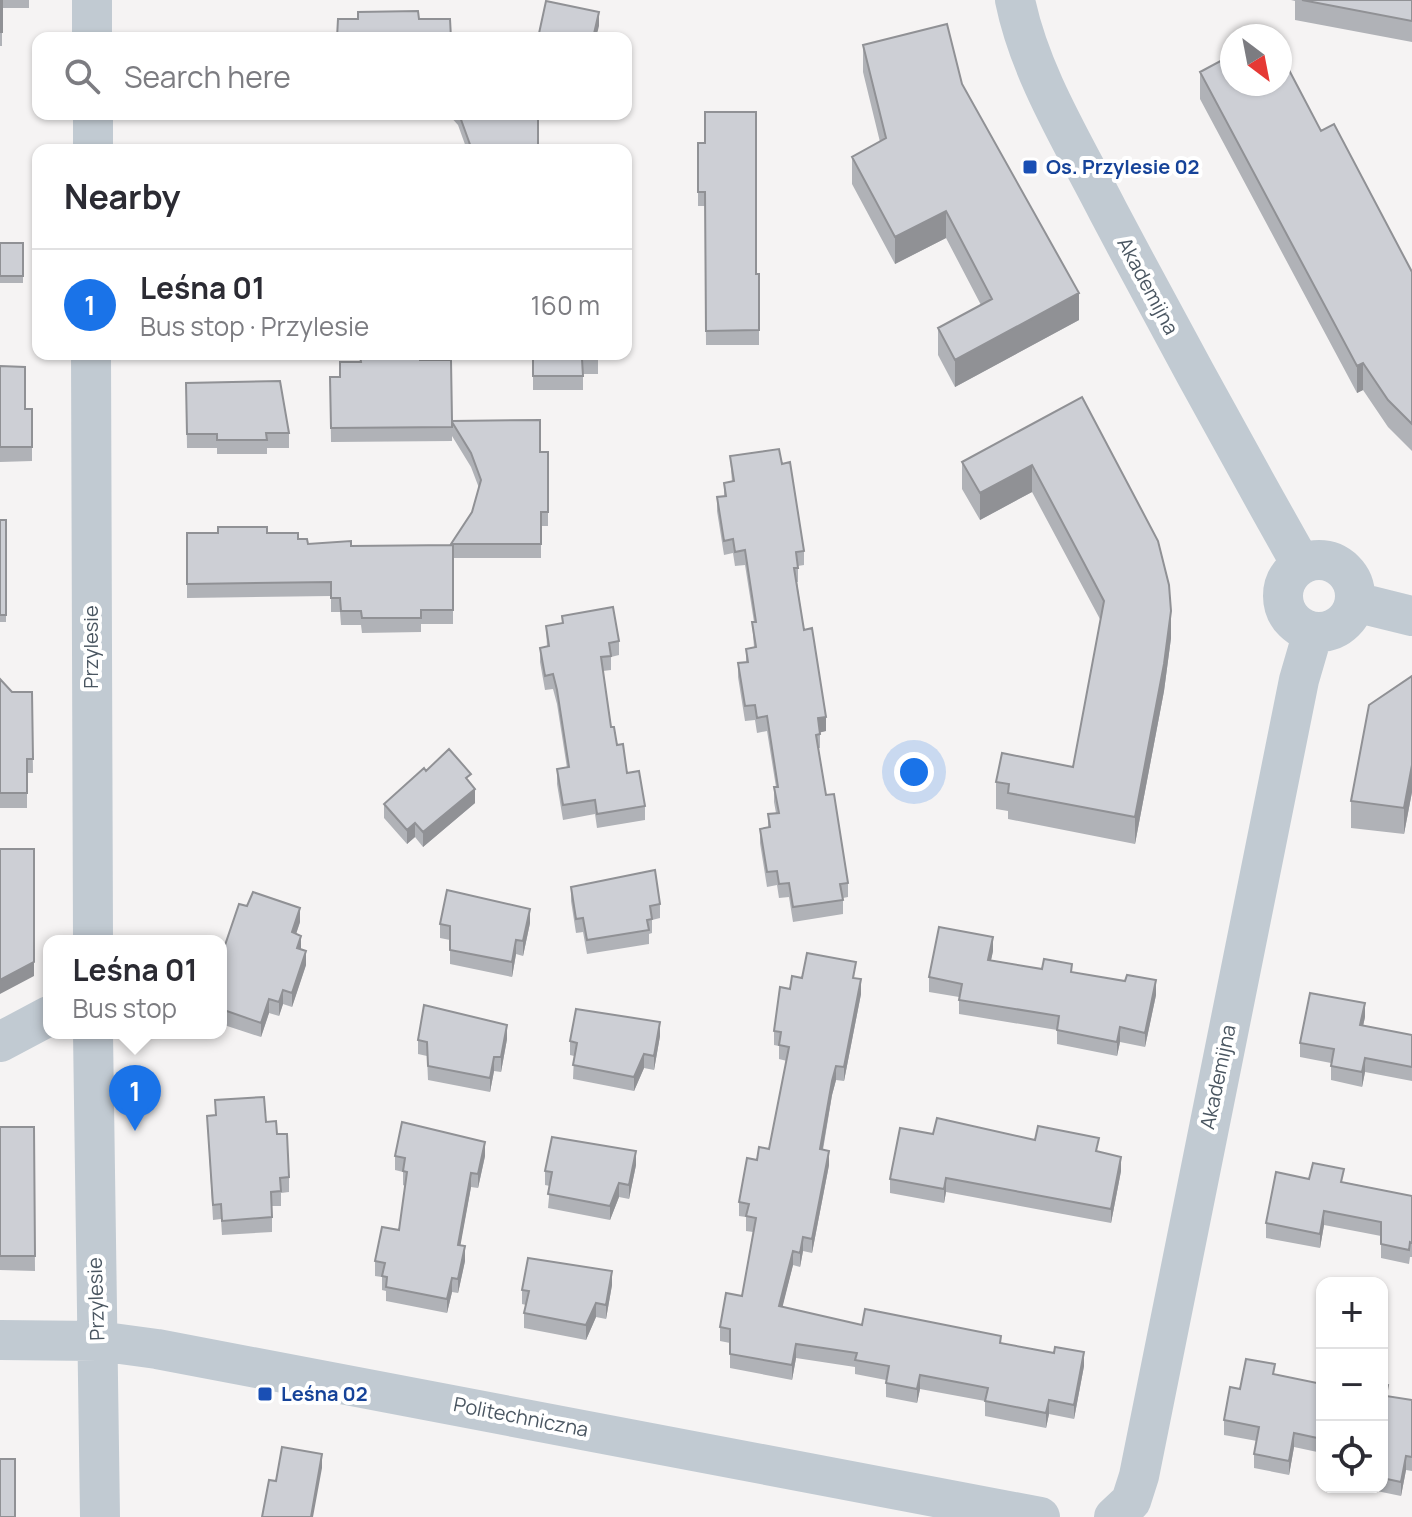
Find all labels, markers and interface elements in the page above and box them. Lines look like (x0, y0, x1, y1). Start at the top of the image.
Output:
north arrow (1220, 24, 1292, 96)
search box (32, 32, 632, 120)
icon: search (60, 54, 104, 98)
text: Search here (124, 56, 291, 97)
place label: Os. Przylesie 02 (1046, 153, 1199, 180)
marker: Os. Przylesie 02 (1021, 158, 1039, 176)
text: Nearby (64, 173, 180, 219)
street label: Akademijna (1112, 232, 1185, 339)
text: Leśna 01 (140, 267, 265, 308)
text: 1 (84, 287, 96, 323)
text: 160 m (531, 287, 600, 323)
text: Bus stop · Przylesie (140, 308, 369, 344)
street label: Przylesie (77, 605, 104, 689)
your location (894, 752, 934, 792)
popup (43, 935, 227, 1039)
text: Leśna 01 (72, 949, 198, 990)
text: Bus stop (72, 990, 177, 1026)
street label: Akademijna (1193, 1022, 1242, 1132)
pin: 1 (109, 1065, 161, 1131)
street label: Przylesie (81, 1257, 110, 1341)
map controls (1316, 1277, 1388, 1493)
button: + (1316, 1277, 1388, 1349)
button: − (1316, 1349, 1388, 1421)
place label: Leśna 02 (281, 1380, 368, 1407)
marker: Leśna 02 (256, 1385, 274, 1403)
street label: Politechniczna (451, 1390, 591, 1443)
button: locate (1316, 1421, 1388, 1493)

